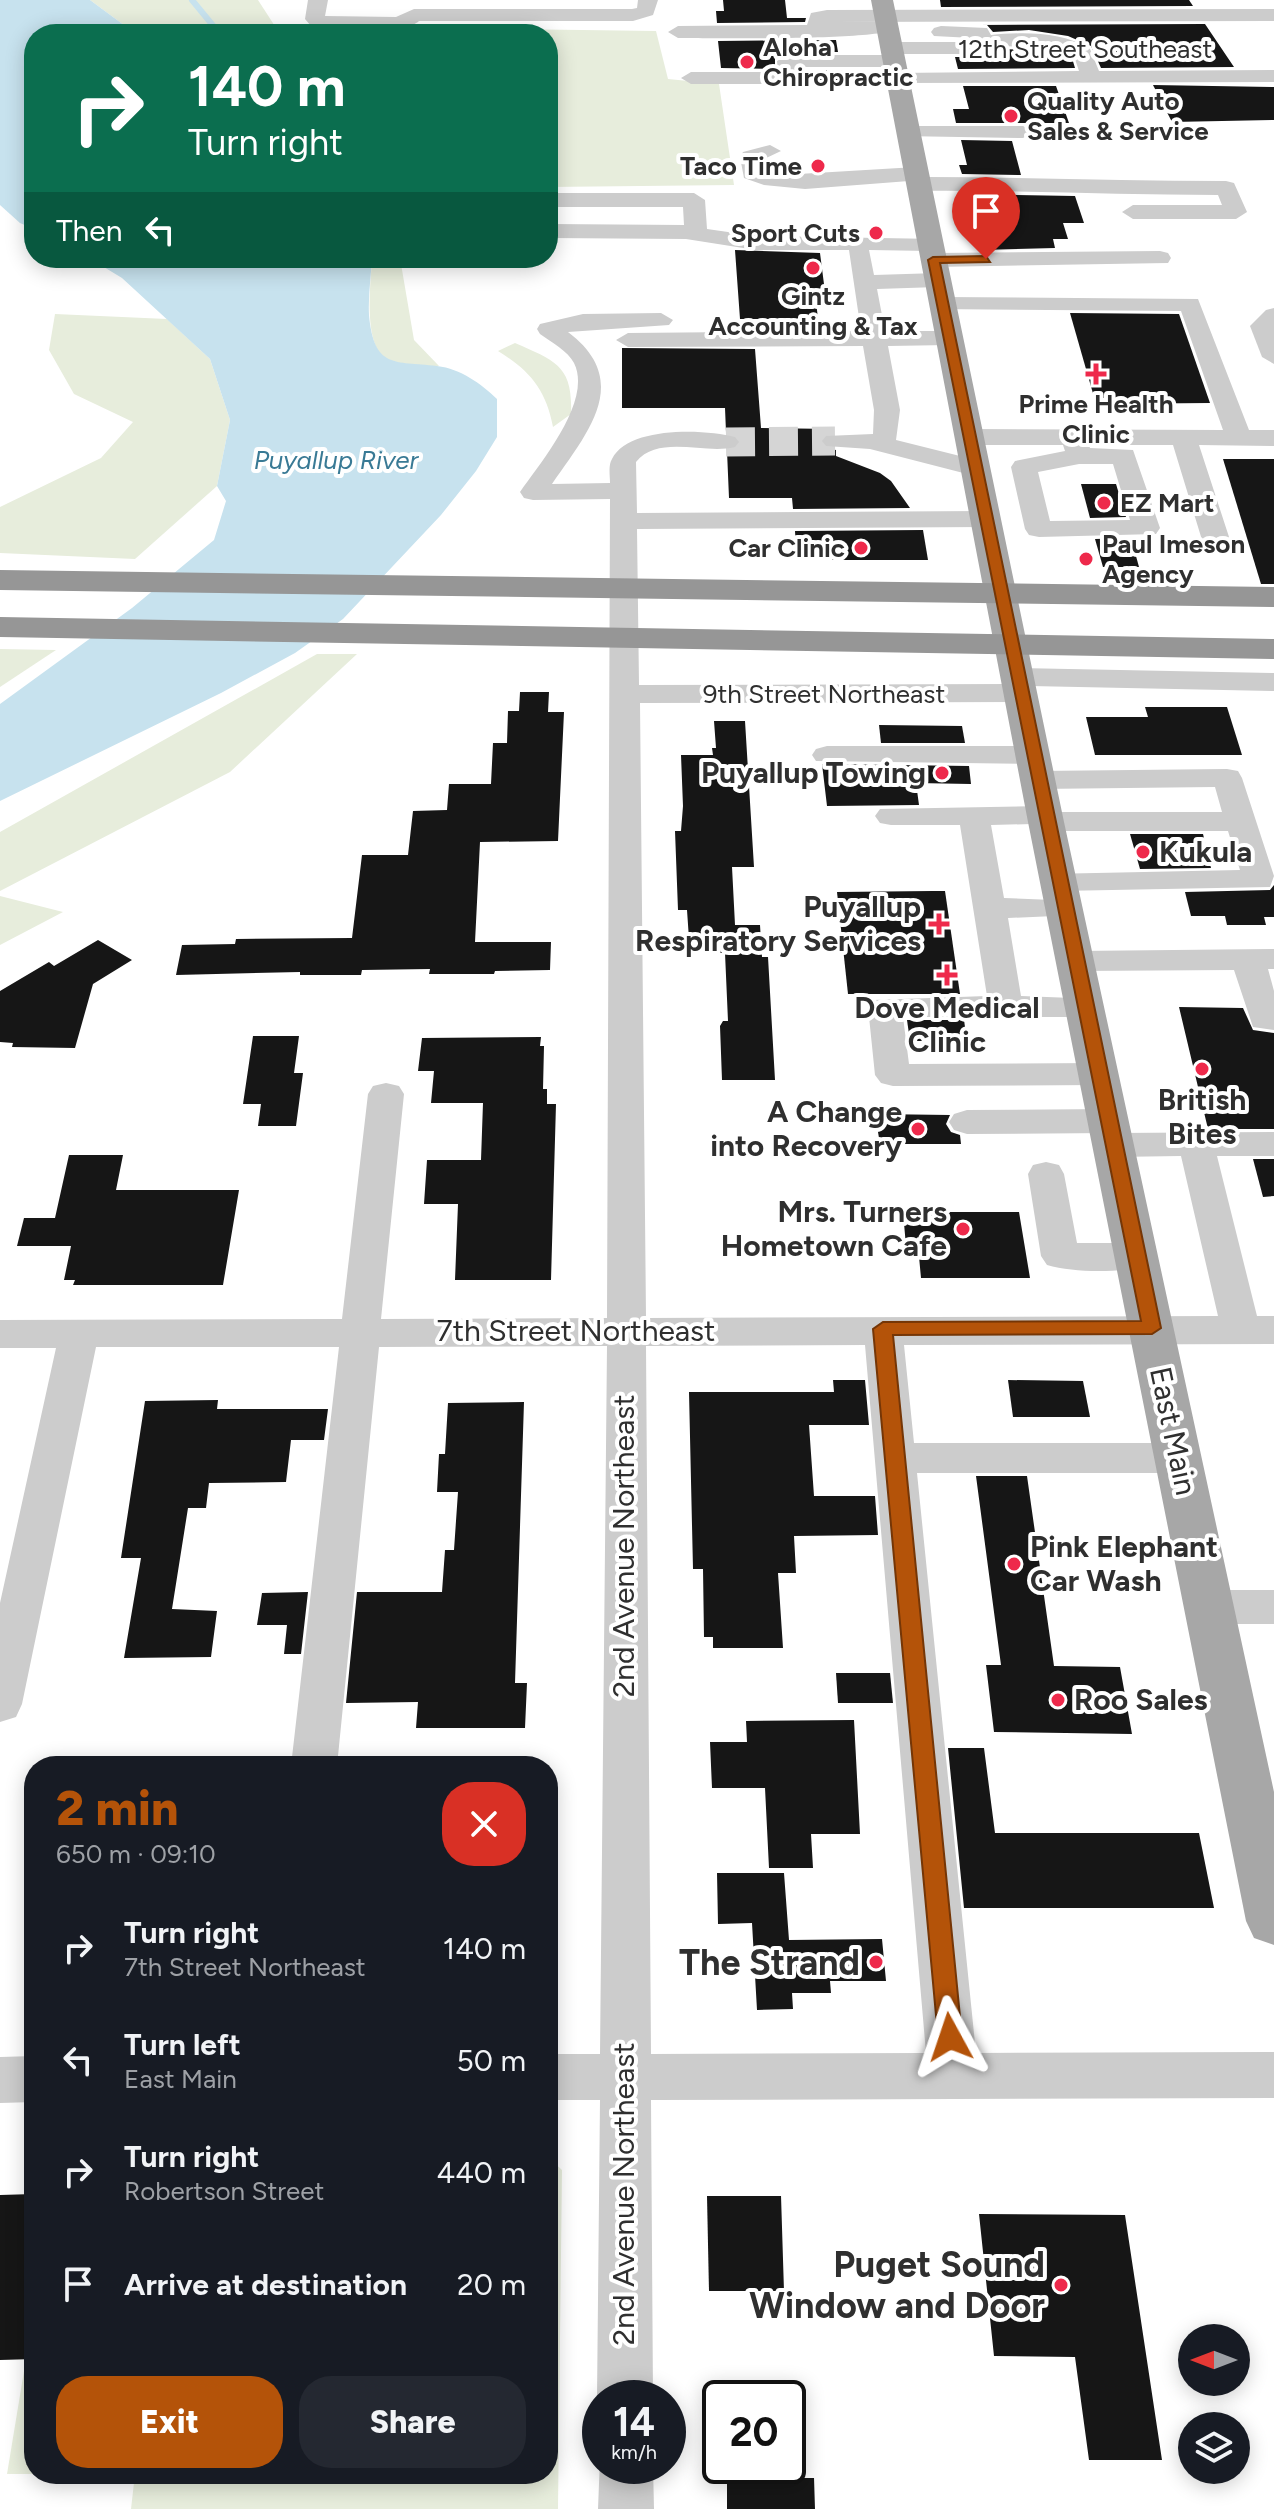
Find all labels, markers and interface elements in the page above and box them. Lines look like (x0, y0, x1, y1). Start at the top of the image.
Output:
place label: Aloha Chiropractic (763, 31, 913, 93)
street label: 12th Street Southeast (958, 33, 1212, 65)
text: 140 m (188, 53, 346, 120)
marker: Aloha Chiropractic (738, 53, 756, 71)
icon: right (56, 56, 160, 160)
place label: Quality Auto Sales & Service (1027, 85, 1209, 147)
marker: Quality Auto Sales & Service (1002, 107, 1020, 125)
text: Turn right (188, 121, 343, 164)
place label: Taco Time (680, 150, 802, 182)
marker: Taco Time (809, 157, 827, 175)
pin (952, 177, 1020, 259)
icon: arrive (964, 189, 1008, 233)
icon: left (138, 208, 182, 252)
text: Then (56, 212, 122, 249)
place label: Sport Cuts (731, 217, 860, 249)
marker: Sport Cuts (867, 224, 885, 242)
marker: Gintz Accounting & Tax (804, 259, 822, 277)
place label: Gintz Accounting & Tax (708, 280, 918, 342)
marker: Prime Health Clinic (1085, 363, 1107, 385)
place label: Prime Health Clinic (1019, 388, 1174, 450)
water label: Puyallup River (254, 444, 419, 476)
place label: EZ Mart (1120, 487, 1214, 519)
marker: EZ Mart (1095, 494, 1113, 512)
place label: Paul Imeson Agency (1102, 528, 1245, 590)
place label: Car Clinic (728, 532, 845, 564)
marker: Car Clinic (852, 539, 870, 557)
marker: Paul Imeson Agency (1077, 550, 1095, 568)
street label: 9th Street Northeast (703, 678, 945, 710)
place label: Puyallup Towing (701, 754, 926, 791)
marker: Puyallup Towing (933, 764, 951, 782)
place label: Kukula (1159, 833, 1252, 870)
marker: Kukula (1134, 843, 1152, 861)
place label: Puyallup Respiratory Services (635, 888, 921, 959)
marker: Puyallup Respiratory Services (928, 913, 950, 935)
marker: Dove Medical Clinic (936, 964, 958, 986)
place label: Dove Medical Clinic (854, 989, 1040, 1060)
marker: British Bites (1193, 1060, 1211, 1078)
place label: British Bites (1158, 1081, 1246, 1152)
place label: A Change into Recovery (710, 1093, 903, 1164)
marker: A Change into Recovery (909, 1120, 927, 1138)
place label: Mrs. Turners Hometown Cafe (721, 1193, 947, 1264)
marker: Mrs. Turners Hometown Cafe (954, 1220, 972, 1238)
street label: 7th Street Northeast (437, 1312, 715, 1349)
street label: East Main (1142, 1363, 1205, 1498)
street label: 2nd Avenue Northeast (605, 1394, 642, 1698)
place label: Pink Elephant Car Wash (1030, 1528, 1218, 1599)
marker: Pink Elephant Car Wash (1005, 1555, 1023, 1573)
place label: Roo Sales (1074, 1681, 1208, 1718)
marker: Roo Sales (1049, 1691, 1067, 1709)
text: 2 min (56, 1779, 179, 1837)
button: close (442, 1782, 526, 1866)
text: 650 m · 09:10 (56, 1838, 216, 1870)
text: Turn right (124, 1914, 259, 1951)
icon: right (56, 1926, 100, 1970)
text: 140 m (443, 1930, 526, 1967)
place label: The Strand (679, 1941, 860, 1984)
text: 7th Street Northeast (124, 1951, 366, 1983)
marker: The Strand (867, 1953, 885, 1971)
position arrow (908, 1995, 992, 2079)
text: Turn left (124, 2026, 241, 2063)
icon: left (56, 2038, 100, 2082)
text: 50 m (457, 2042, 526, 2079)
street label: 2nd Avenue Northeast (605, 2042, 642, 2346)
text: East Main (124, 2063, 237, 2095)
text: Turn right (124, 2138, 259, 2175)
icon: right (56, 2150, 100, 2194)
text: 440 m (437, 2154, 526, 2191)
text: Robertson Street (124, 2175, 324, 2207)
place label: Puget Sound Window and Door (749, 2243, 1045, 2327)
icon: arrive (56, 2262, 100, 2306)
text: Arrive at destination (124, 2266, 407, 2303)
text: 20 m (457, 2266, 526, 2303)
marker: Puget Sound Window and Door (1052, 2276, 1070, 2294)
north arrow (1178, 2324, 1250, 2396)
map controls (1178, 2324, 1250, 2484)
button: Exit (56, 2376, 283, 2468)
button: Share (299, 2376, 526, 2468)
speed limit sign: 20 (702, 2380, 806, 2484)
text: 14 (613, 2398, 655, 2446)
button: layers (1178, 2412, 1250, 2484)
text: km/h (611, 2440, 657, 2464)

